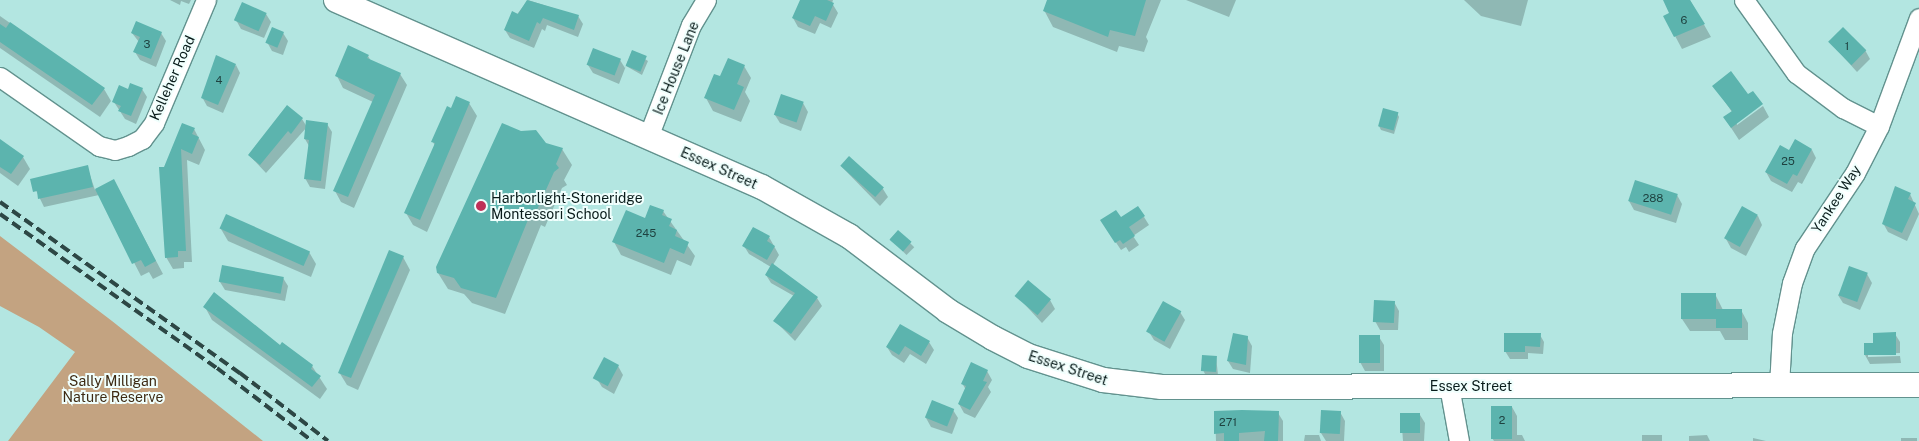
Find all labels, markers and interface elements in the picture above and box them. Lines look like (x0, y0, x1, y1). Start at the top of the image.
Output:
house number: 6 (1681, 13, 1687, 27)
street label: Ice House Lane (650, 19, 702, 117)
street label: Kelleher Road (146, 33, 198, 123)
house number: 3 (144, 37, 150, 51)
house number: 1 (1845, 39, 1849, 53)
house number: 4 (216, 73, 222, 87)
street label: Essex Street (678, 144, 760, 192)
house number: 25 (1781, 154, 1795, 168)
street label: Yankee Way (1808, 162, 1864, 236)
place label: Harborlight-Stoneridge Montessori School (491, 190, 643, 222)
house number: 288 (1643, 191, 1663, 205)
marker: Harborlight-Stoneridge Montessori School (475, 200, 487, 212)
house number: 245 (636, 226, 656, 240)
street label: Essex Street (1026, 347, 1110, 389)
park label: Sally Milligan Nature Reserve (63, 373, 163, 406)
street label: Essex Street (1430, 378, 1512, 394)
house number: 2 (1499, 413, 1505, 427)
house number: 271 (1219, 415, 1237, 429)

